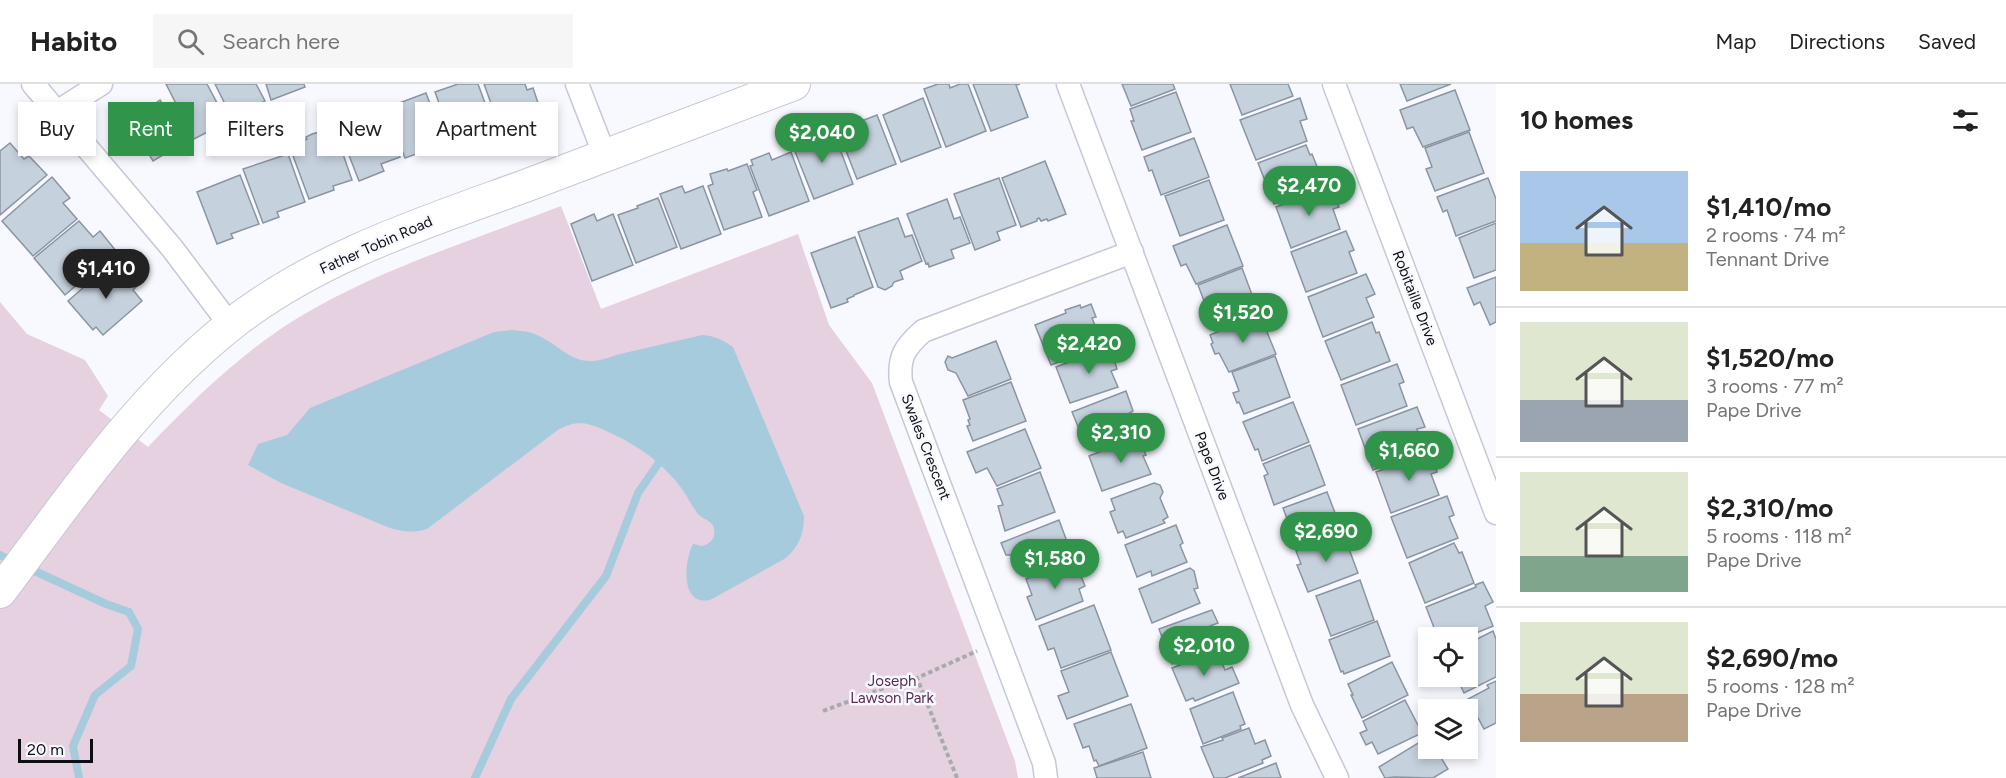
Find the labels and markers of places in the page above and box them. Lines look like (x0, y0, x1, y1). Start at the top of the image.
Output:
pin: $2,040 (773, 113, 871, 164)
pin: $2,470 (1260, 166, 1358, 217)
pin: $1,410 (57, 249, 155, 300)
pin: $1,520 (1194, 293, 1292, 344)
pin: $2,420 (1040, 324, 1138, 375)
pin: $2,310 (1072, 413, 1170, 464)
pin: $1,660 (1360, 431, 1458, 482)
pin: $2,690 (1277, 512, 1375, 563)
pin: $1,580 (1006, 539, 1104, 590)
pin: $2,010 (1155, 626, 1253, 677)

